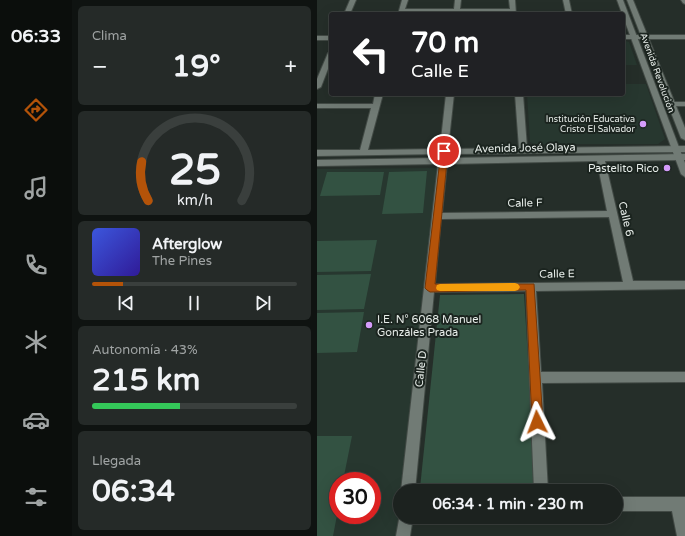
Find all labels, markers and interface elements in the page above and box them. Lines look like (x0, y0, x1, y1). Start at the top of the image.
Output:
text: 06:33 (11, 25, 61, 47)
text: 70 m (411, 26, 479, 60)
text: Clima (92, 28, 127, 44)
icon: left (345, 28, 397, 80)
street label: Avenida Revolución (637, 31, 677, 115)
text: 19° (172, 48, 221, 85)
text: − (92, 54, 108, 80)
text: + (285, 54, 297, 80)
text: Calle E (411, 60, 469, 82)
icon: directions (22, 96, 50, 124)
place label: Institución Educativa Cristo El Salvador (546, 114, 636, 135)
marker: Institución Educativa Cristo El Salvador (638, 119, 648, 129)
pin (427, 134, 461, 168)
icon: arrive (433, 140, 455, 162)
street label: Avenida José Olaya (474, 141, 576, 155)
text: 25 (168, 146, 221, 196)
place label: Pastelito Rico (588, 162, 659, 175)
marker: Pastelito Rico (662, 163, 672, 173)
icon: music (22, 174, 50, 202)
text: km/h (177, 192, 212, 209)
street label: Calle F (507, 196, 543, 210)
street label: Calle 6 (616, 200, 636, 238)
text: Afterglow (152, 235, 222, 253)
icon: phone (22, 251, 50, 279)
text: The Pines (152, 253, 212, 269)
street label: Calle E (539, 267, 575, 281)
icon: previous (115, 292, 137, 314)
icon: pause (183, 292, 205, 314)
icon: next (252, 292, 274, 314)
place label: I.E. N° 6068 Manuel Gonzáles Prada (377, 313, 481, 339)
marker: I.E. N° 6068 Manuel Gonzáles Prada (364, 320, 374, 330)
icon: climate (22, 328, 50, 356)
text: Autonomía · 43% (92, 342, 198, 358)
street label: Calle D (413, 350, 429, 388)
text: 215 km (92, 362, 200, 399)
position arrow (516, 401, 558, 443)
icon: car (22, 406, 50, 434)
text: Llegada (92, 453, 141, 469)
speed limit sign: 30 (329, 472, 381, 524)
text: 06:34 (92, 473, 175, 510)
icon: filters (22, 483, 50, 511)
text: 06:34 · 1 min · 230 m (433, 495, 583, 513)

